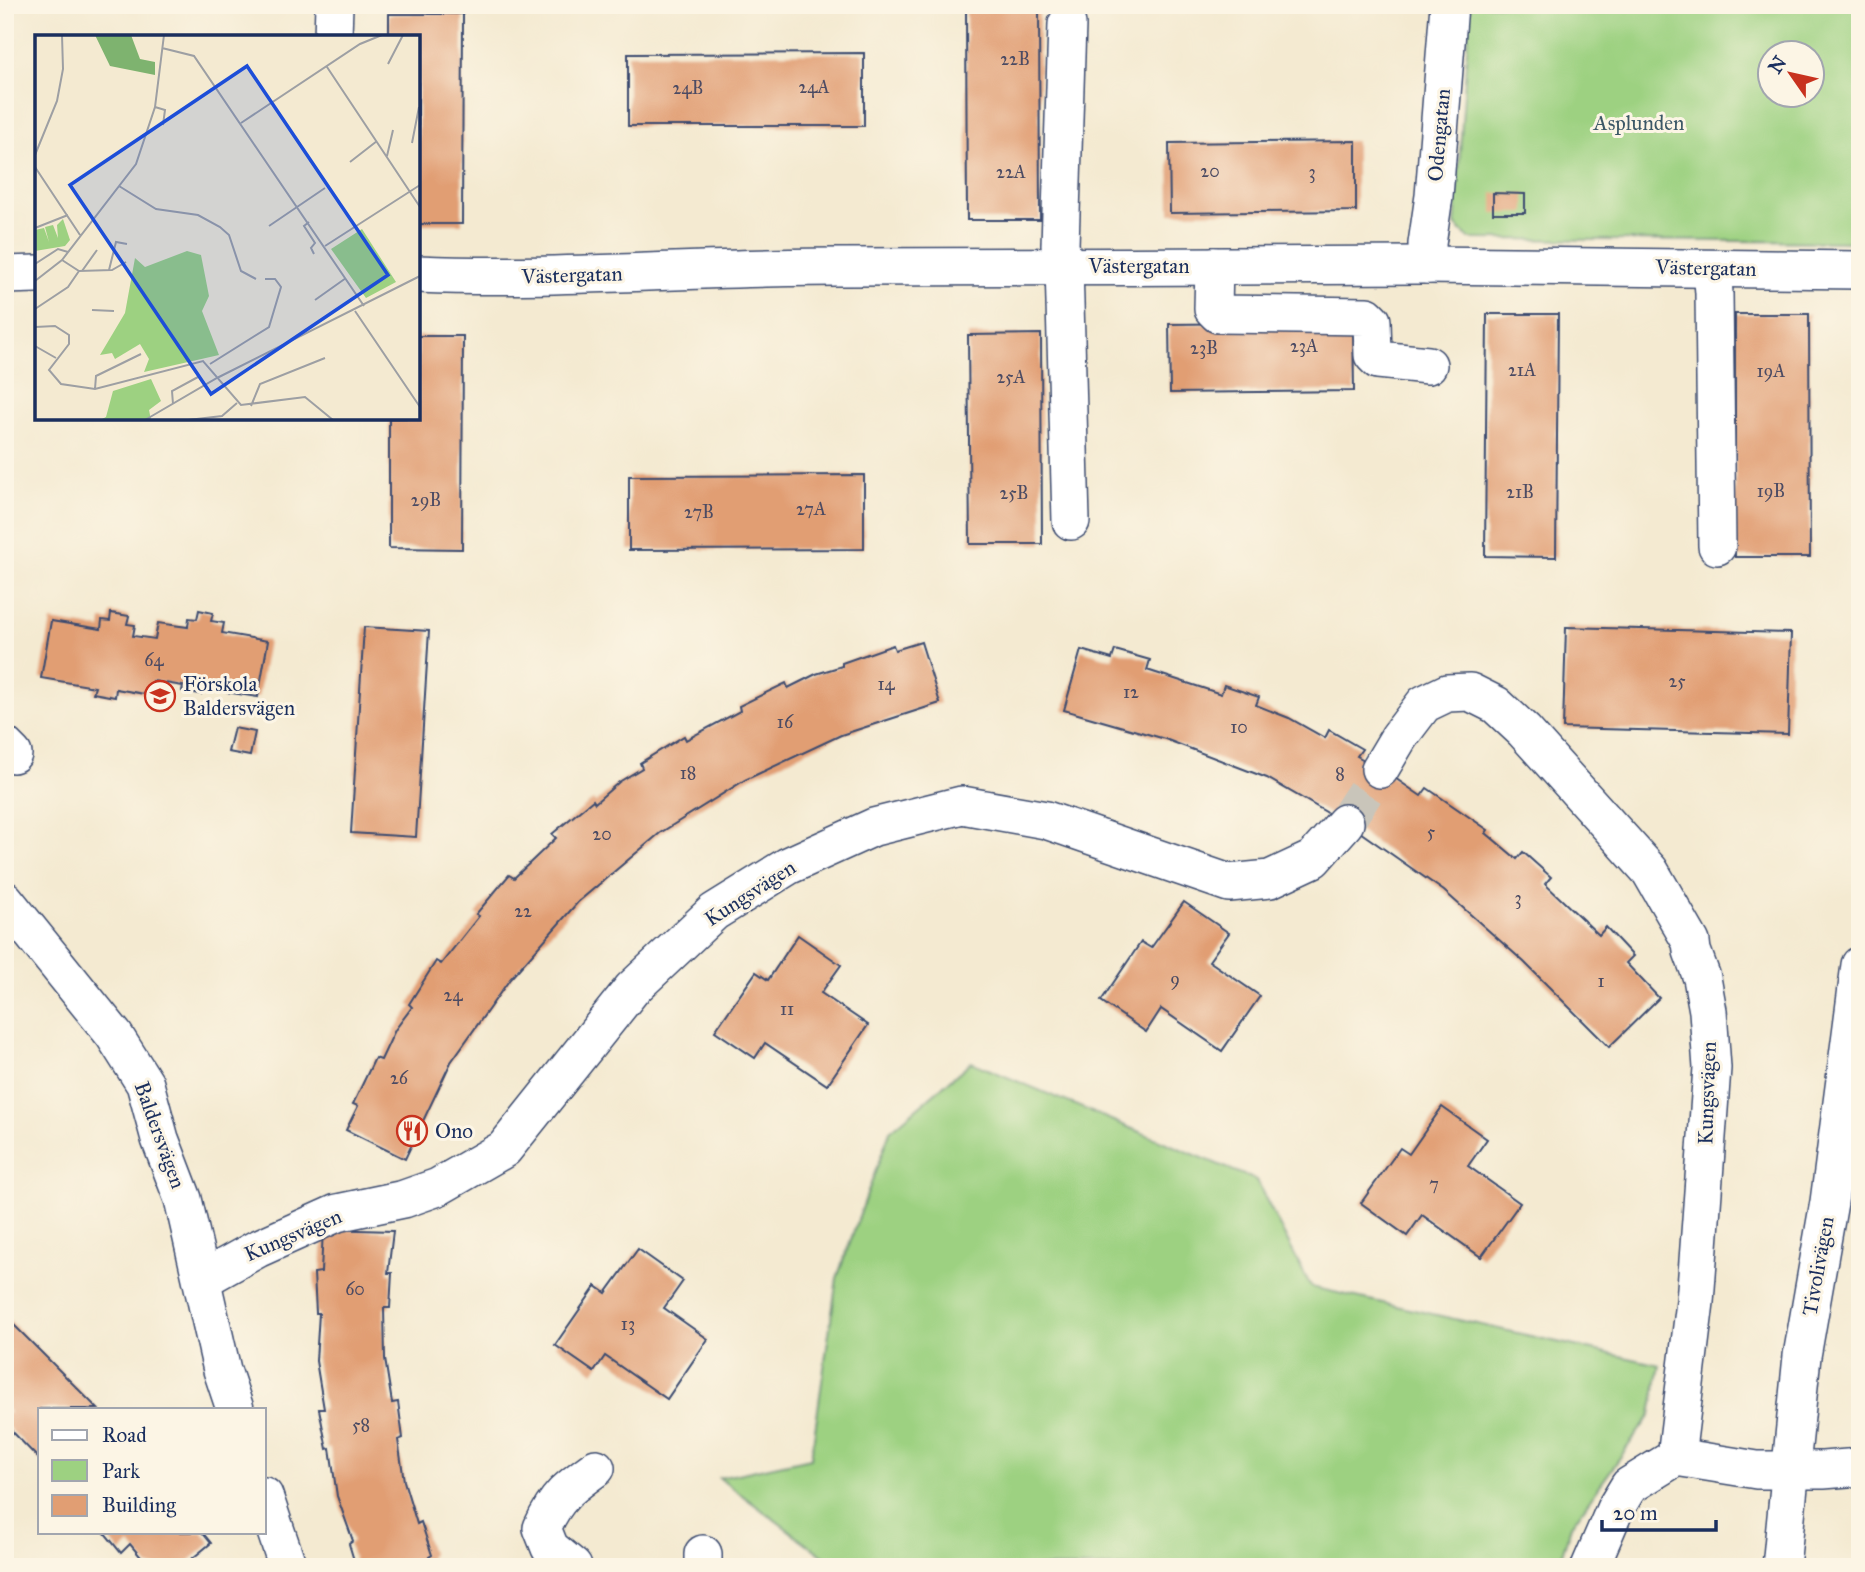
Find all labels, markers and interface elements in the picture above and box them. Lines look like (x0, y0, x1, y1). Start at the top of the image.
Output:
inset map (35, 35, 420, 420)
north arrow (1756, 38, 1826, 108)
house number: 22B (1000, 48, 1030, 70)
text: N (1763, 52, 1791, 78)
house number: 24A (798, 76, 830, 98)
house number: 24B (673, 77, 703, 99)
street label: Odengatan (1422, 88, 1456, 182)
park label: Asplunden (1593, 110, 1684, 136)
house number: 20 (1200, 160, 1220, 182)
house number: 22A (996, 161, 1026, 183)
house number: 3 (1308, 161, 1316, 183)
street label: Västergatan (1087, 253, 1190, 279)
street label: Västergatan (1654, 254, 1757, 282)
street label: Västergatan (520, 260, 623, 290)
house number: 23A (1290, 335, 1318, 357)
house number: 23B (1190, 337, 1218, 359)
house number: 21A (1508, 359, 1536, 381)
house number: 19A (1757, 360, 1785, 382)
house number: 25A (996, 366, 1026, 388)
house number: 19B (1757, 480, 1785, 502)
house number: 21B (1506, 481, 1534, 503)
house number: 25B (999, 482, 1029, 504)
house number: 29B (411, 489, 441, 511)
house number: 27A (796, 498, 826, 520)
house number: 27B (684, 501, 714, 523)
house number: 64 (144, 649, 165, 671)
house number: 25 (1668, 670, 1686, 692)
place label: Förskola Baldersvägen (183, 671, 295, 721)
house number: 14 (877, 673, 896, 695)
school or university icon: Förskola Baldersvägen (143, 679, 177, 713)
house number: 12 (1123, 681, 1139, 703)
house number: 16 (777, 711, 794, 733)
house number: 10 (1230, 716, 1248, 738)
house number: 18 (680, 762, 696, 784)
house number: 8 (1335, 763, 1345, 785)
house number: 5 (1427, 821, 1436, 843)
house number: 20 (592, 823, 612, 845)
street label: Kungsvägen (700, 854, 800, 932)
house number: 3 (1514, 887, 1522, 909)
house number: 22 (514, 900, 532, 922)
house number: 9 (1170, 968, 1180, 990)
house number: 1 (1597, 970, 1605, 992)
house number: 24 (444, 984, 463, 1006)
house number: 11 (780, 998, 794, 1020)
street label: Kungsvägen (1692, 1041, 1722, 1145)
house number: 26 (390, 1067, 409, 1089)
street label: Baldersvägen (129, 1078, 191, 1192)
restaurant icon: Ono (395, 1114, 429, 1148)
place label: Ono (435, 1118, 473, 1144)
house number: 7 (1429, 1173, 1439, 1195)
street label: Kungsvägen (240, 1203, 346, 1267)
street label: Tivolivägen (1796, 1214, 1840, 1318)
house number: 60 (345, 1278, 365, 1300)
house number: 13 (621, 1313, 635, 1335)
legend (38, 1408, 266, 1534)
house number: 58 (352, 1414, 370, 1436)
text: Road (102, 1422, 147, 1448)
text: Park (102, 1458, 140, 1484)
scale bar (1602, 1488, 1716, 1532)
text: Building (102, 1492, 176, 1518)
text: 20 m (1613, 1500, 1658, 1526)

